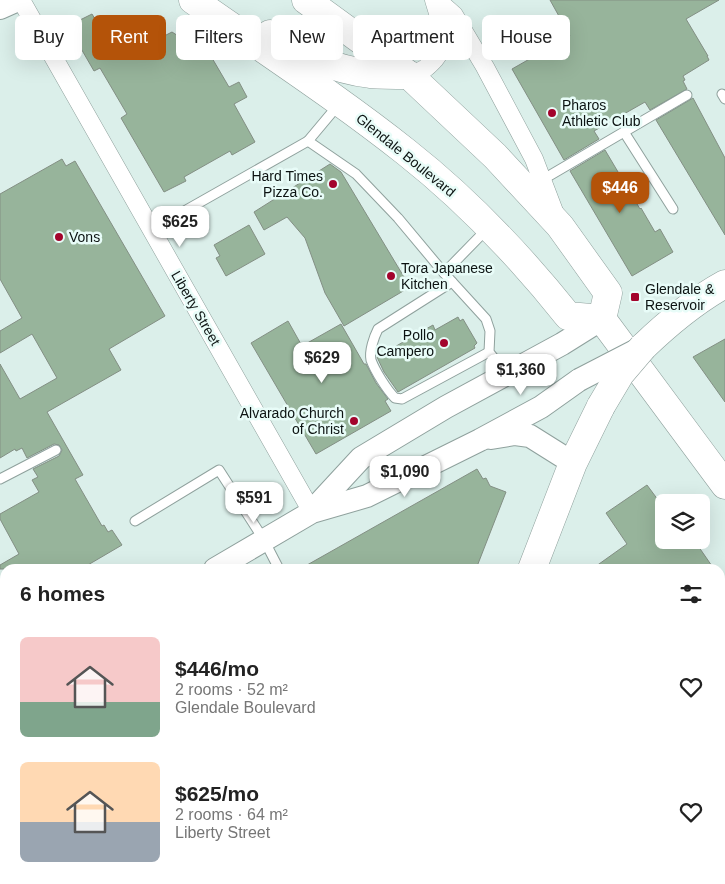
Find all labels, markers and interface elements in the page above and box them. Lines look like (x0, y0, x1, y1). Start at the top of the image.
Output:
chip: Buy (15, 15, 82, 60)
chip: Rent (92, 15, 166, 60)
chip: Filters (176, 15, 261, 60)
chip: New (271, 15, 343, 60)
chip: Apartment (353, 15, 472, 60)
chip: House (482, 15, 570, 60)
place label: Pharos Athletic Club (562, 97, 641, 129)
marker: Pharos Athletic Club (546, 107, 558, 119)
street label: Glendale Boulevard (353, 110, 459, 200)
place label: Hard Times Pizza Co. (251, 168, 323, 200)
pin: $446 (590, 172, 650, 214)
marker: Hard Times Pizza Co. (327, 178, 339, 190)
text: $446 (602, 179, 638, 196)
pin: $625 (150, 206, 210, 248)
text: $625 (162, 213, 198, 230)
place label: Vons (69, 229, 100, 245)
marker: Vons (53, 231, 65, 243)
place label: Tora Japanese Kitchen (401, 260, 493, 292)
street label: Liberty Street (168, 268, 224, 348)
marker: Tora Japanese Kitchen (385, 270, 397, 282)
place label: Glendale & Reservoir (645, 281, 715, 313)
marker: Glendale & Reservoir (629, 291, 641, 303)
place label: Pollo Campero (376, 327, 434, 359)
marker: Pollo Campero (438, 337, 450, 349)
pin: $629 (292, 342, 352, 384)
text: $629 (304, 349, 340, 366)
pin: $1,360 (480, 354, 562, 396)
text: $1,360 (497, 361, 545, 378)
place label: Alvarado Church of Christ (240, 405, 344, 437)
marker: Alvarado Church of Christ (348, 415, 360, 427)
pin: $1,090 (364, 456, 446, 498)
text: $1,090 (381, 463, 429, 480)
pin: $591 (224, 482, 284, 524)
text: $591 (236, 489, 272, 506)
map controls (655, 494, 710, 549)
button: layers (655, 494, 710, 549)
icon: filters (677, 580, 705, 608)
text: 6 homes (20, 582, 105, 605)
icon: home (60, 657, 120, 717)
text: $446/mo (175, 657, 259, 680)
icon: heart (677, 673, 705, 701)
text: 2 rooms · 52 m² (175, 681, 288, 698)
text: Glendale Boulevard (175, 699, 316, 716)
icon: home (60, 782, 120, 842)
text: $625/mo (175, 782, 259, 805)
icon: heart (677, 798, 705, 826)
text: 2 rooms · 64 m² (175, 806, 288, 823)
text: Liberty Street (175, 824, 270, 841)

